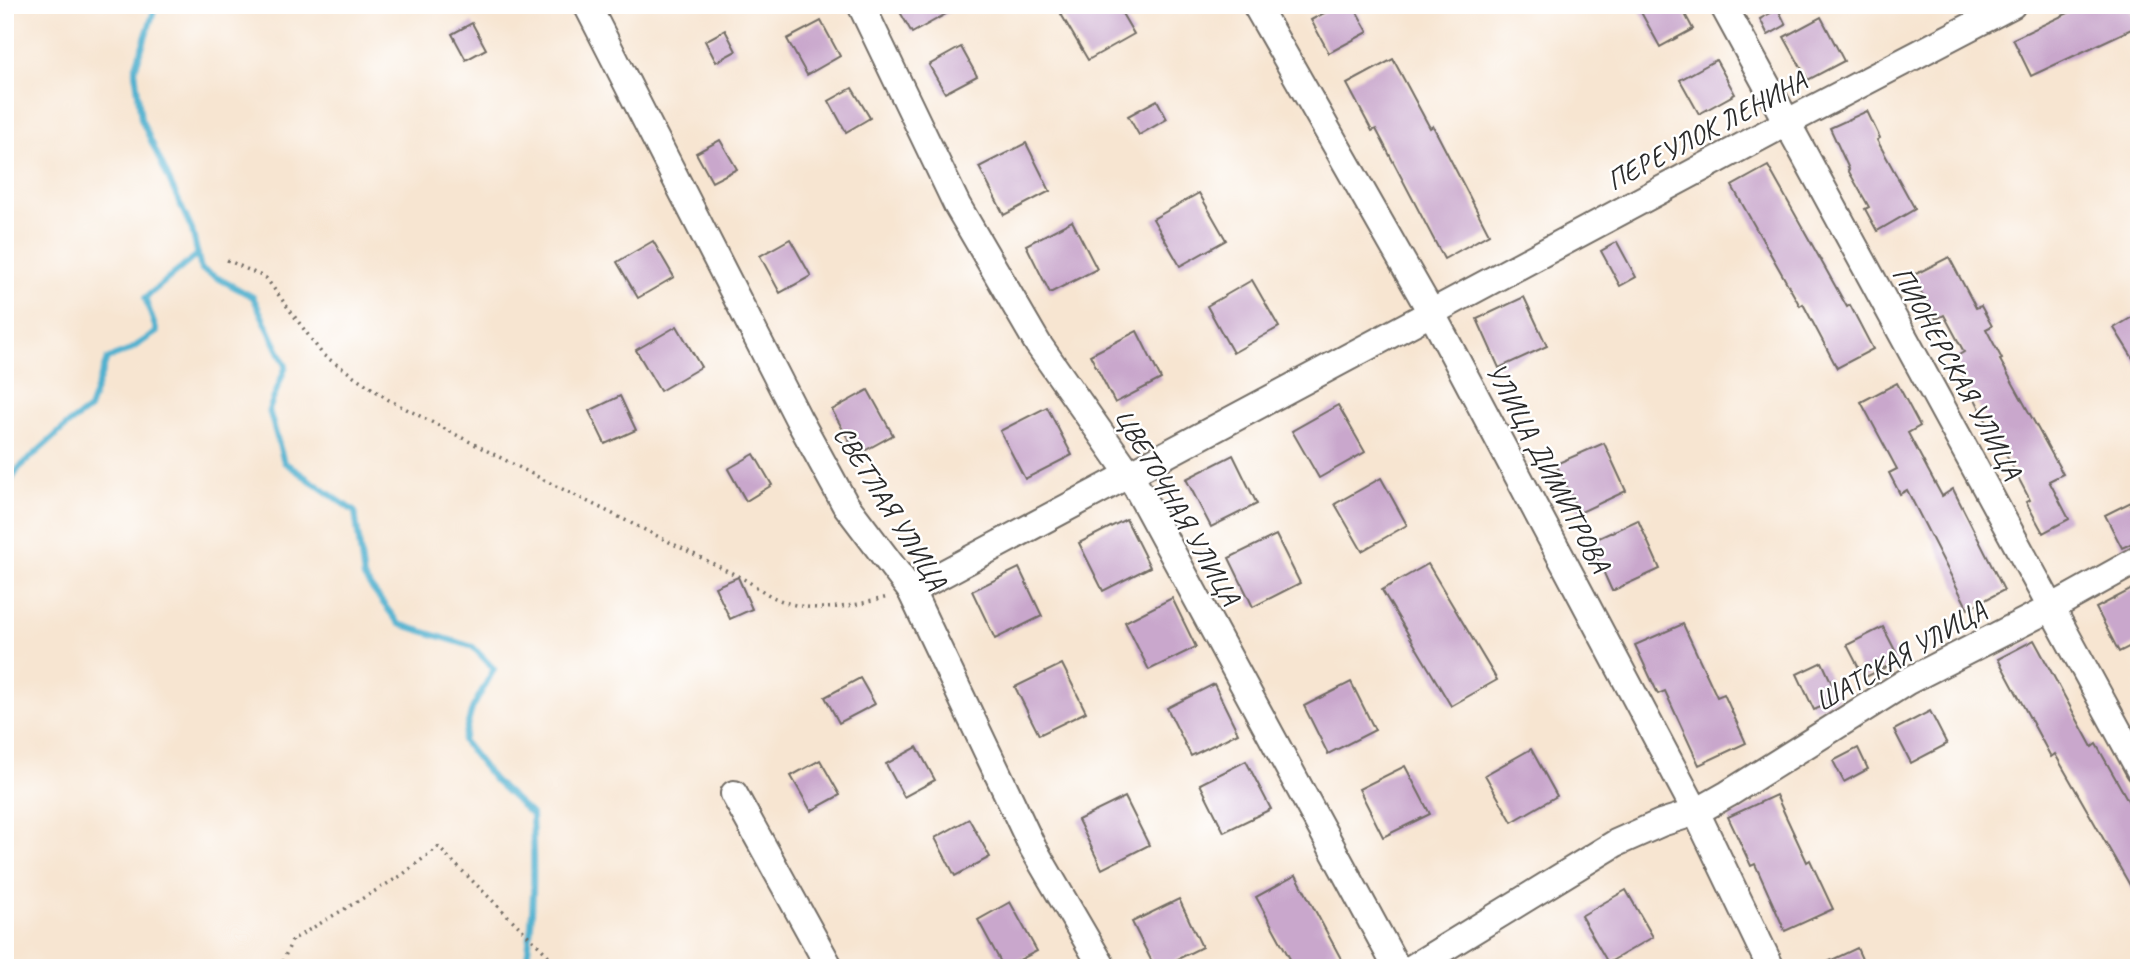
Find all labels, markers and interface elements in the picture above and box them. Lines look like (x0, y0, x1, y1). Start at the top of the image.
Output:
street label: ПЕРЕУЛОК ЛЕНИНА (1600, 62, 1814, 198)
street label: ПИОНЕРСКАЯ УЛИЦА (1885, 260, 2031, 485)
street label: УЛИЦА ДИМИТРОВА (1479, 357, 1619, 580)
street label: ЦВЕТОЧНАЯ УЛИЦА (1107, 402, 1249, 613)
street label: СВЕТЛАЯ УЛИЦА (826, 419, 955, 597)
street label: ШАТСКАЯ УЛИЦА (1808, 592, 1993, 719)

